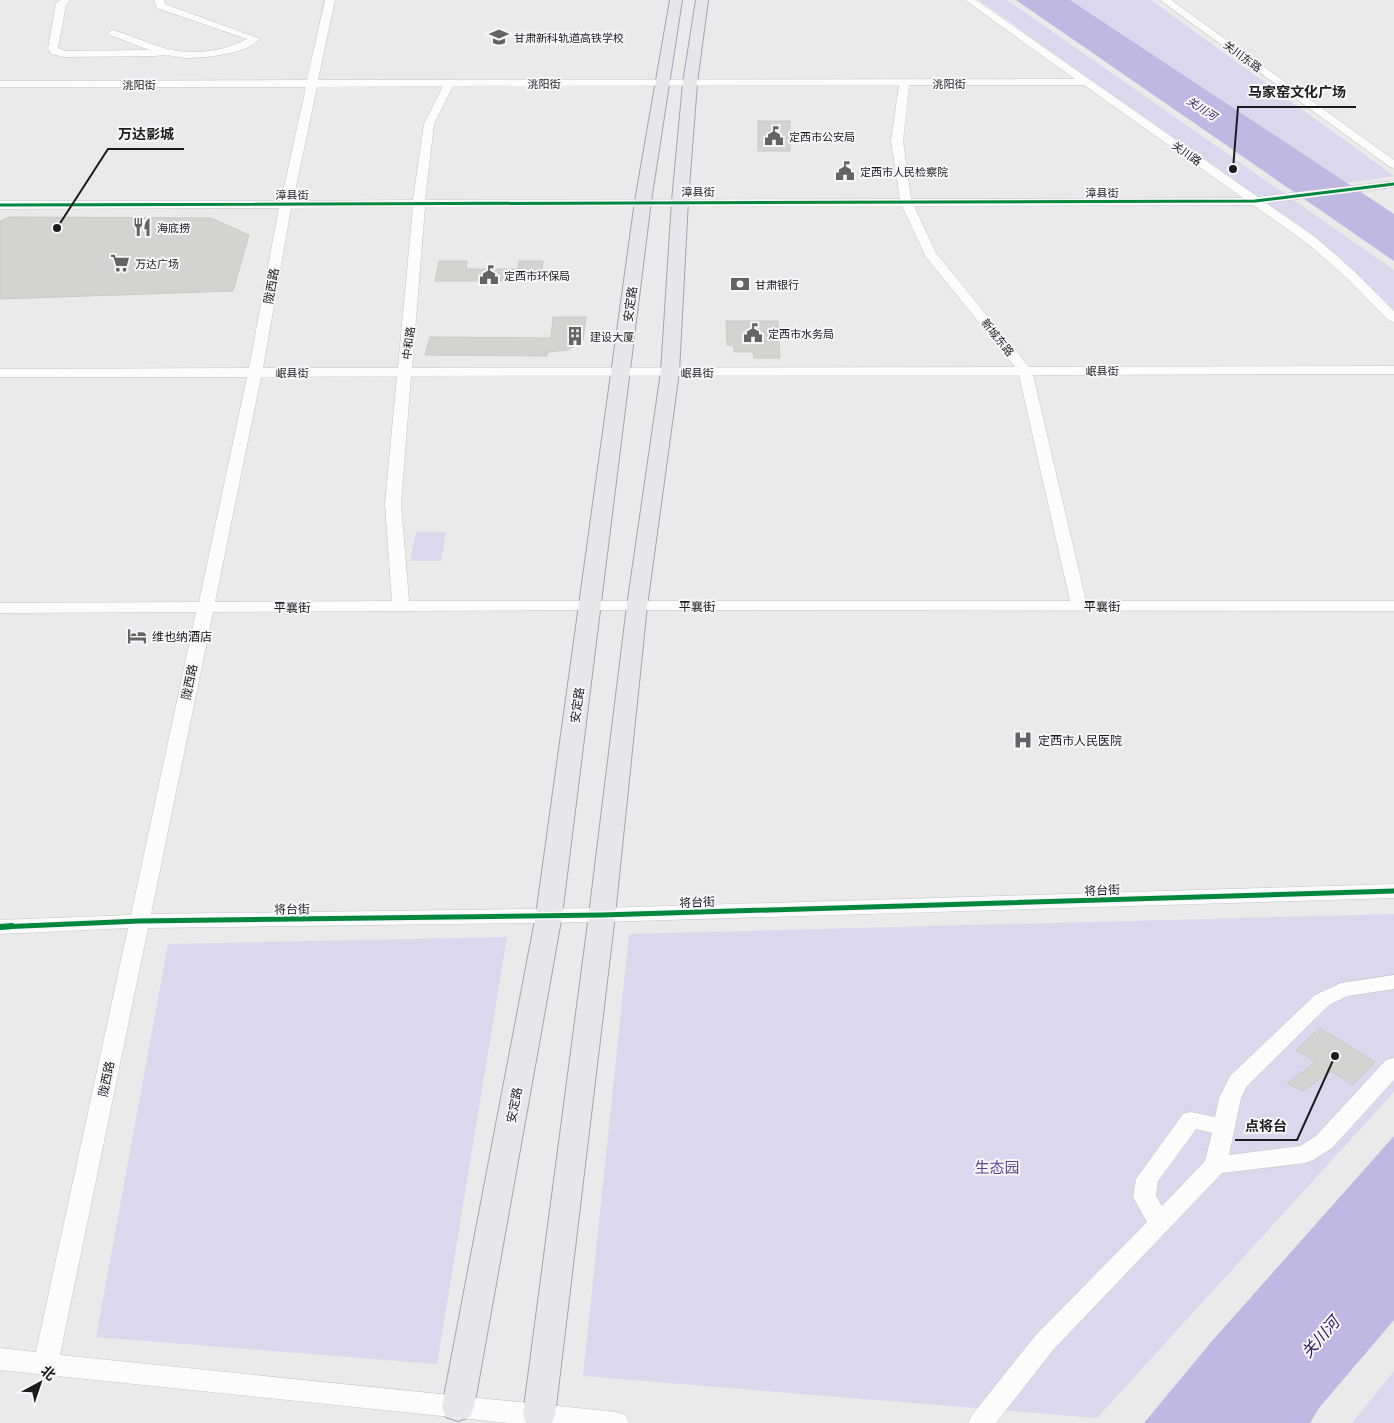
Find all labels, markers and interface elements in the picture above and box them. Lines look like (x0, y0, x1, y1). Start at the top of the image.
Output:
school or university icon: 甘肃新科轨道高铁学校 (488, 26, 510, 48)
place label: 甘肃新科轨道高铁学校 (514, 30, 624, 45)
street label: 关川东路 (1221, 37, 1265, 75)
street label: 洮阳街 (528, 76, 561, 91)
street label: 洮阳街 (933, 76, 966, 91)
street label: 洮阳街 (123, 77, 156, 92)
callout: 马家窑文化广场 (1238, 78, 1356, 107)
text: 马家窑文化广场 (1248, 82, 1346, 101)
water label: 关川河 (1184, 93, 1222, 124)
callout: 万达影城 (108, 120, 184, 149)
text: 万达影城 (118, 124, 174, 143)
public building icon: 定西市公安局 (763, 125, 785, 147)
place label: 定西市公安局 (789, 129, 855, 144)
street label: 关川路 (1169, 137, 1205, 169)
public building icon: 定西市人民检察院 (834, 160, 856, 182)
place label: 定西市人民检察院 (860, 164, 948, 179)
street label: 漳县街 (682, 184, 715, 199)
street label: 漳县街 (1086, 185, 1119, 200)
street label: 漳县街 (276, 187, 309, 202)
restaurant icon: 海底捞 (131, 216, 153, 238)
place label: 海底捞 (157, 220, 190, 235)
supermarket icon: 万达广场 (109, 252, 131, 274)
place label: 万达广场 (135, 256, 179, 271)
public building icon: 定西市环保局 (478, 264, 500, 286)
street label: 陇西路 (260, 267, 282, 305)
place label: 定西市环保局 (504, 268, 570, 283)
bank icon: 甘肃银行 (729, 273, 751, 295)
place label: 甘肃银行 (755, 277, 799, 292)
street label: 安定路 (619, 285, 641, 323)
street label: 新城东路 (978, 315, 1018, 359)
public building icon: 定西市水务局 (742, 322, 764, 344)
building icon: 建设大厦 (564, 325, 586, 347)
street label: 中和路 (399, 326, 417, 360)
place label: 定西市水务局 (768, 326, 834, 341)
place label: 建设大厦 (590, 329, 634, 344)
street label: 岷县街 (1086, 363, 1119, 378)
street label: 岷县街 (276, 365, 309, 380)
street label: 岷县街 (681, 365, 714, 380)
street label: 平襄街 (679, 598, 715, 615)
street label: 平襄街 (1084, 598, 1120, 615)
street label: 平襄街 (274, 599, 310, 616)
hotel icon: 维也纳酒店 (126, 625, 148, 647)
place label: 维也纳酒店 (152, 628, 212, 645)
street label: 陇西路 (177, 663, 201, 701)
street label: 安定路 (566, 686, 588, 724)
hospital icon: 定西市人民医院 (1012, 729, 1034, 751)
place label: 定西市人民医院 (1038, 732, 1122, 749)
street label: 将台街 (1084, 881, 1120, 899)
street label: 将台街 (679, 893, 715, 911)
street label: 将台街 (274, 900, 310, 918)
street label: 陇西路 (94, 1060, 118, 1098)
street label: 安定路 (502, 1086, 526, 1124)
callout: 点将台 (1235, 1111, 1297, 1140)
text: 点将台 (1245, 1116, 1287, 1135)
park label: 生态园 (974, 1157, 1020, 1178)
water label: 关川河 (1296, 1309, 1346, 1362)
north arrow (15, 1358, 65, 1408)
text: 北 (37, 1361, 60, 1384)

